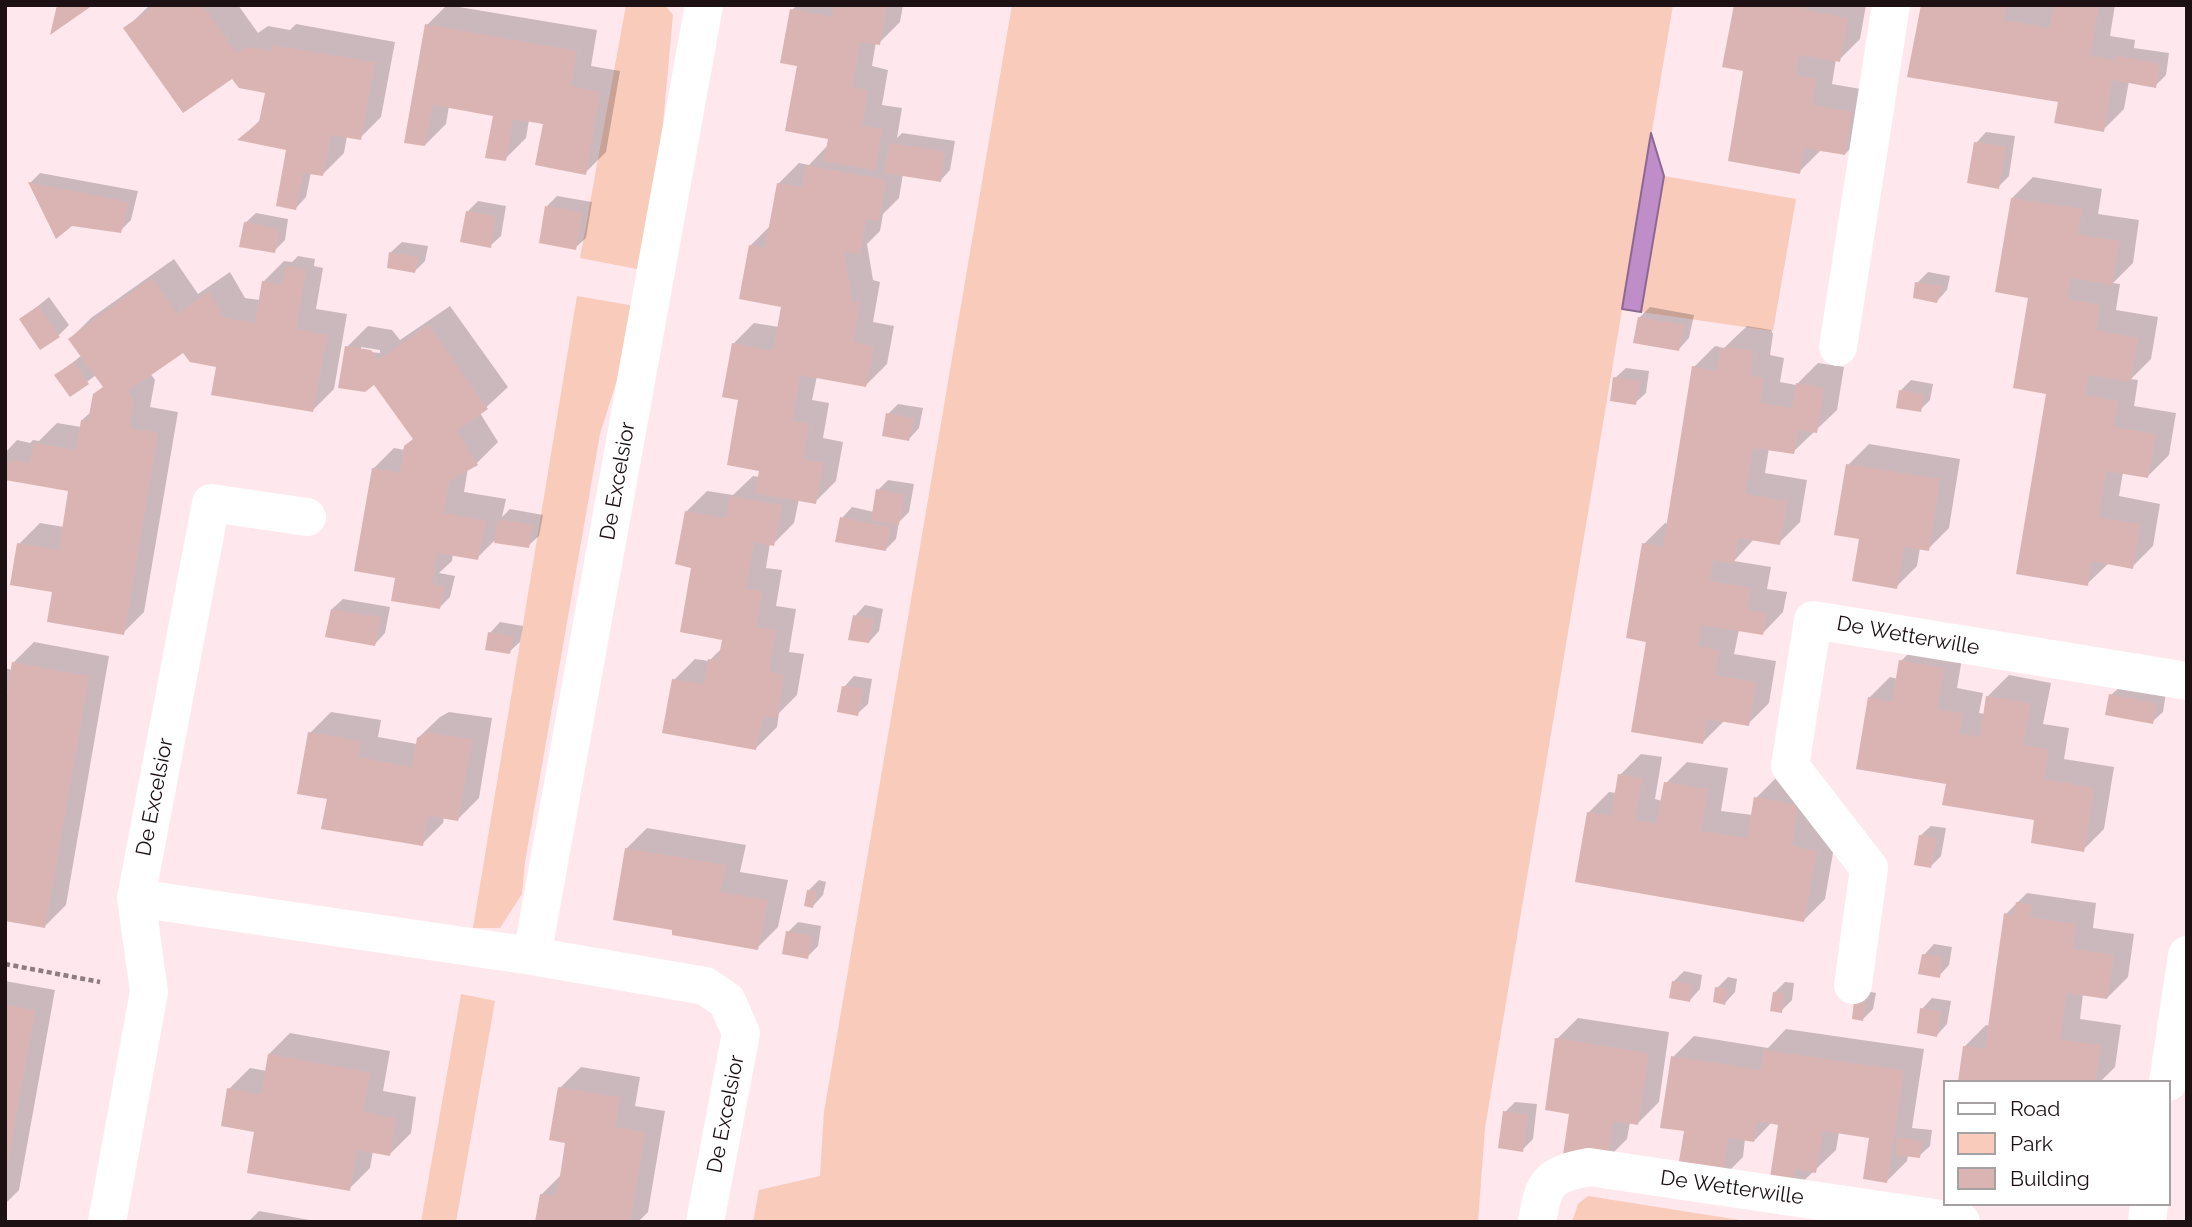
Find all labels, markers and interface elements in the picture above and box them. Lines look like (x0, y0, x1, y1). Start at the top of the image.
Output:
street label: De Excelsior (595, 420, 641, 542)
street label: De Wetterwille (1835, 611, 1981, 661)
street label: De Excelsior (131, 736, 179, 858)
street label: De Excelsior (702, 1053, 750, 1175)
legend (1944, 1080, 2171, 1206)
text: Road (2010, 1096, 2060, 1121)
text: Park (2010, 1131, 2053, 1156)
street label: De Wetterwille (1659, 1165, 1805, 1211)
text: Building (2010, 1166, 2090, 1191)

